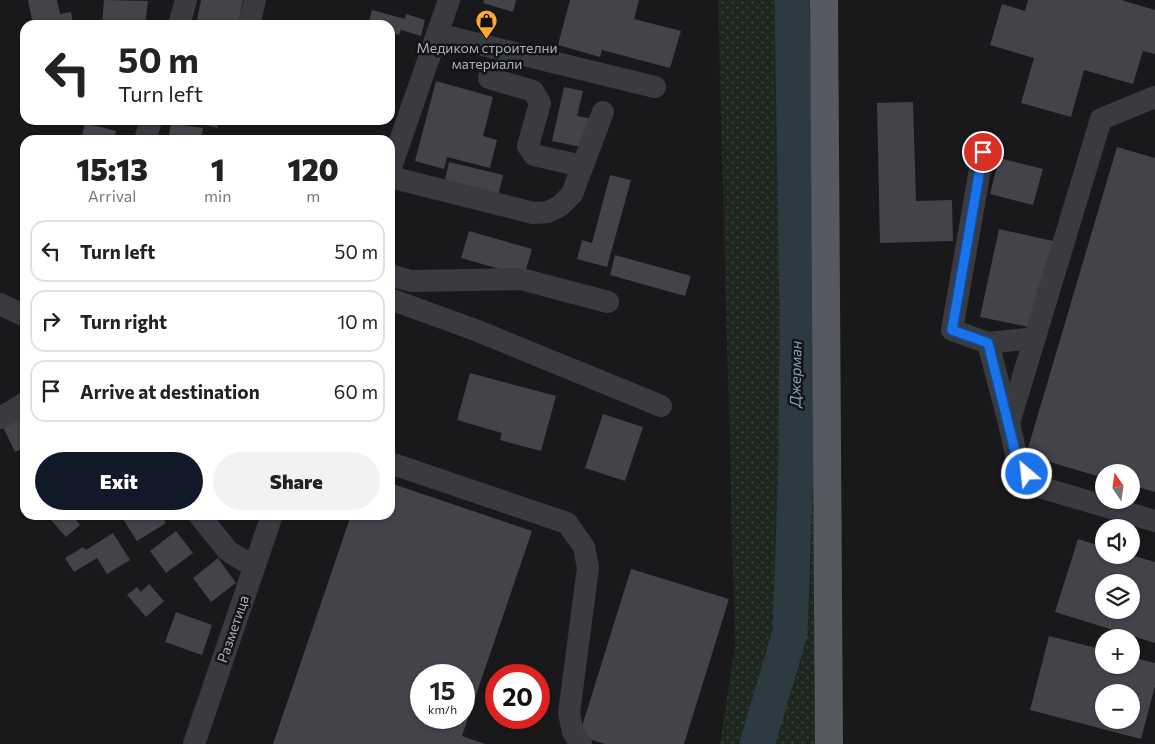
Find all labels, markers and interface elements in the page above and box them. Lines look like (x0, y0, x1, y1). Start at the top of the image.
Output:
shop icon: Медиком строителни материали (475, 8, 499, 39)
text: 50 m (118, 37, 199, 80)
place label: Медиком строителни материали (416, 39, 558, 72)
icon: left (35, 40, 100, 105)
text: Turn left (118, 80, 203, 107)
pin (962, 131, 1004, 173)
icon: arrive (969, 138, 997, 166)
text: 15:13 (76, 150, 148, 187)
text: 1 (211, 150, 225, 187)
text: 120 (288, 150, 339, 187)
text: Arrival (88, 186, 136, 205)
text: min (204, 186, 231, 205)
text: m (306, 186, 320, 205)
icon: left (37, 237, 65, 265)
text: Turn left (80, 240, 155, 263)
text: 50 m (334, 240, 378, 263)
icon: right (37, 307, 65, 335)
text: Turn right (80, 310, 167, 333)
text: 10 m (337, 310, 378, 333)
water label: Джерман (785, 340, 805, 410)
icon: arrive (37, 377, 65, 405)
text: Arrive at destination (80, 380, 260, 403)
text: 60 m (334, 380, 378, 403)
position arrow (1000, 447, 1052, 499)
button: Exit (35, 452, 203, 510)
button: Share (213, 452, 380, 510)
north arrow (1095, 464, 1140, 509)
map controls (1095, 464, 1140, 729)
button: sound (1095, 519, 1140, 564)
button: layers (1095, 574, 1140, 619)
street label: Разметица (213, 593, 252, 665)
button: + (1095, 629, 1140, 674)
speed limit sign: 20 (485, 664, 550, 729)
text: 15 (430, 675, 455, 705)
button: − (1095, 684, 1140, 729)
text: km/h (428, 702, 457, 716)

